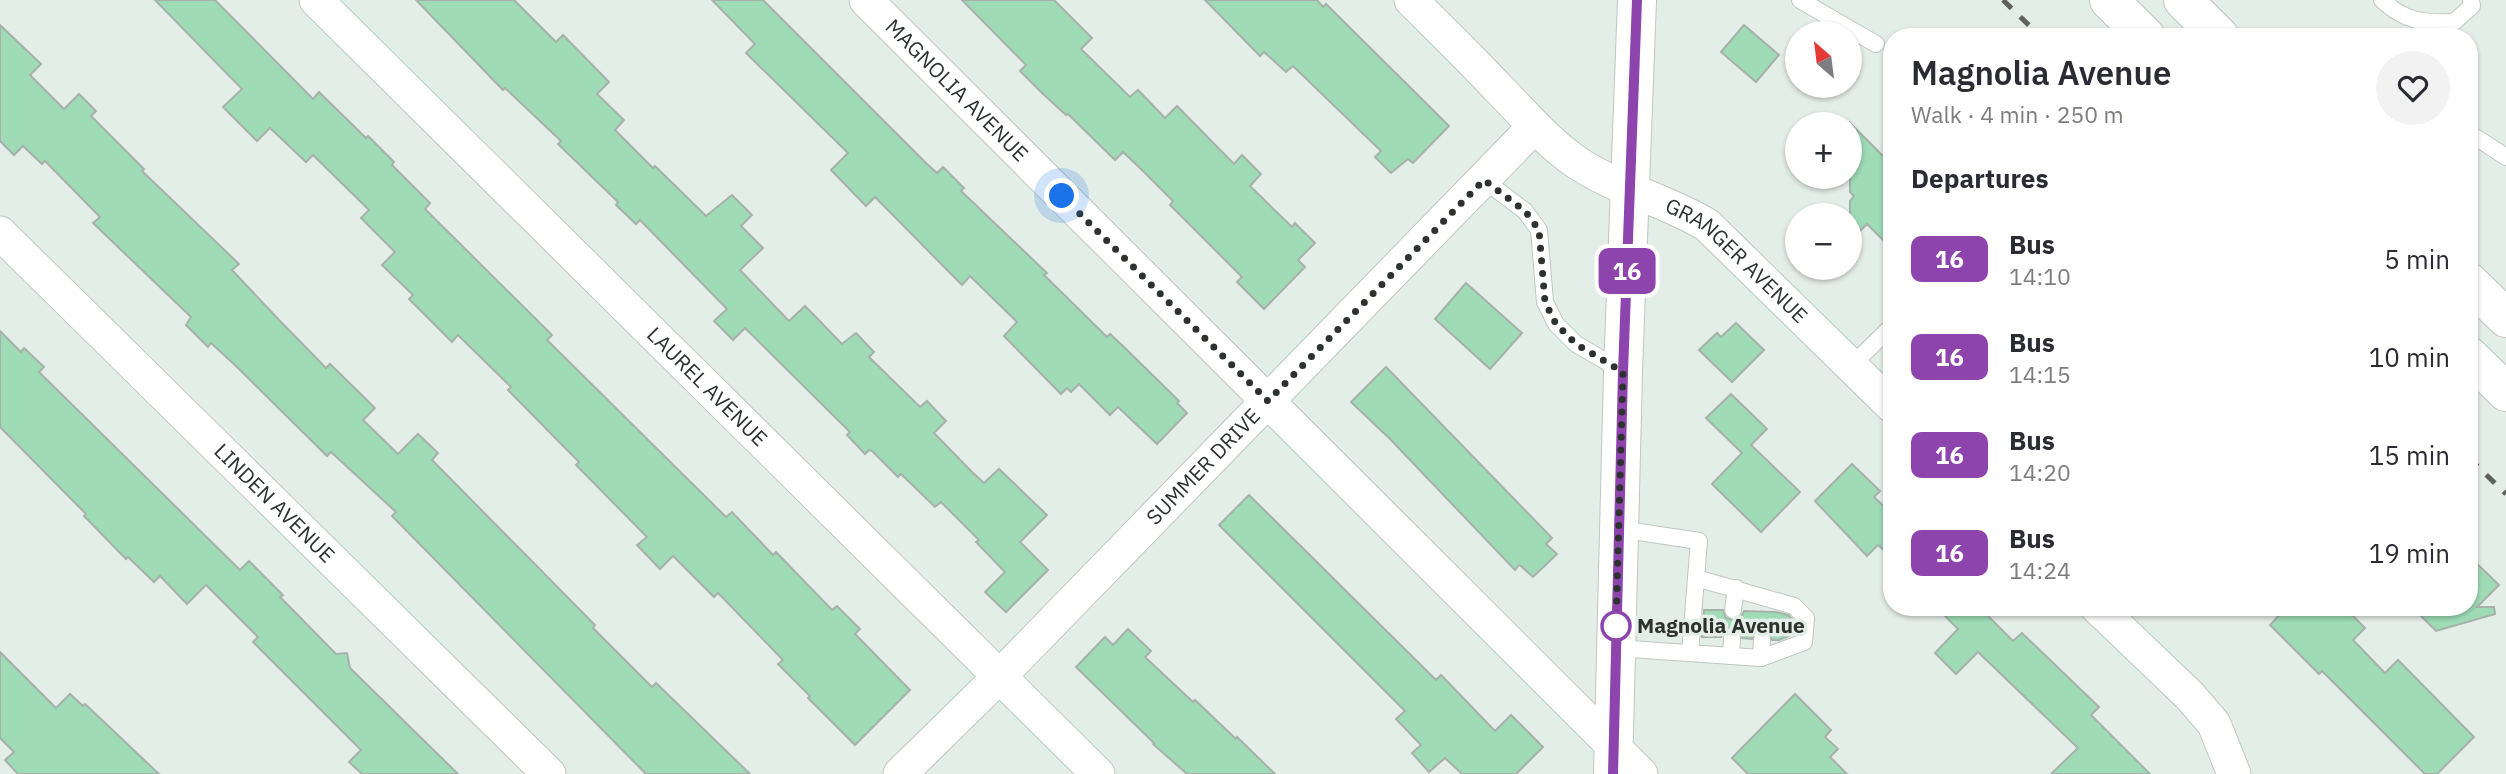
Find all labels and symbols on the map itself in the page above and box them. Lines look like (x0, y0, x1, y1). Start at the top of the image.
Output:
street label: MAGNOLIA AVENUE (880, 12, 1035, 167)
north arrow (1785, 21, 1862, 98)
your location (1044, 178, 1079, 213)
street label: GRANGER AVENUE (1661, 191, 1814, 329)
line badge: 16 (1596, 248, 1658, 294)
street label: LAUREL AVENUE (641, 320, 774, 452)
street label: SUMMER DRIVE (1140, 402, 1266, 530)
street label: LINDEN AVENUE (208, 437, 341, 568)
marker: Magnolia Avenue (1601, 611, 1631, 641)
place label: Magnolia Avenue (1637, 611, 1805, 639)

